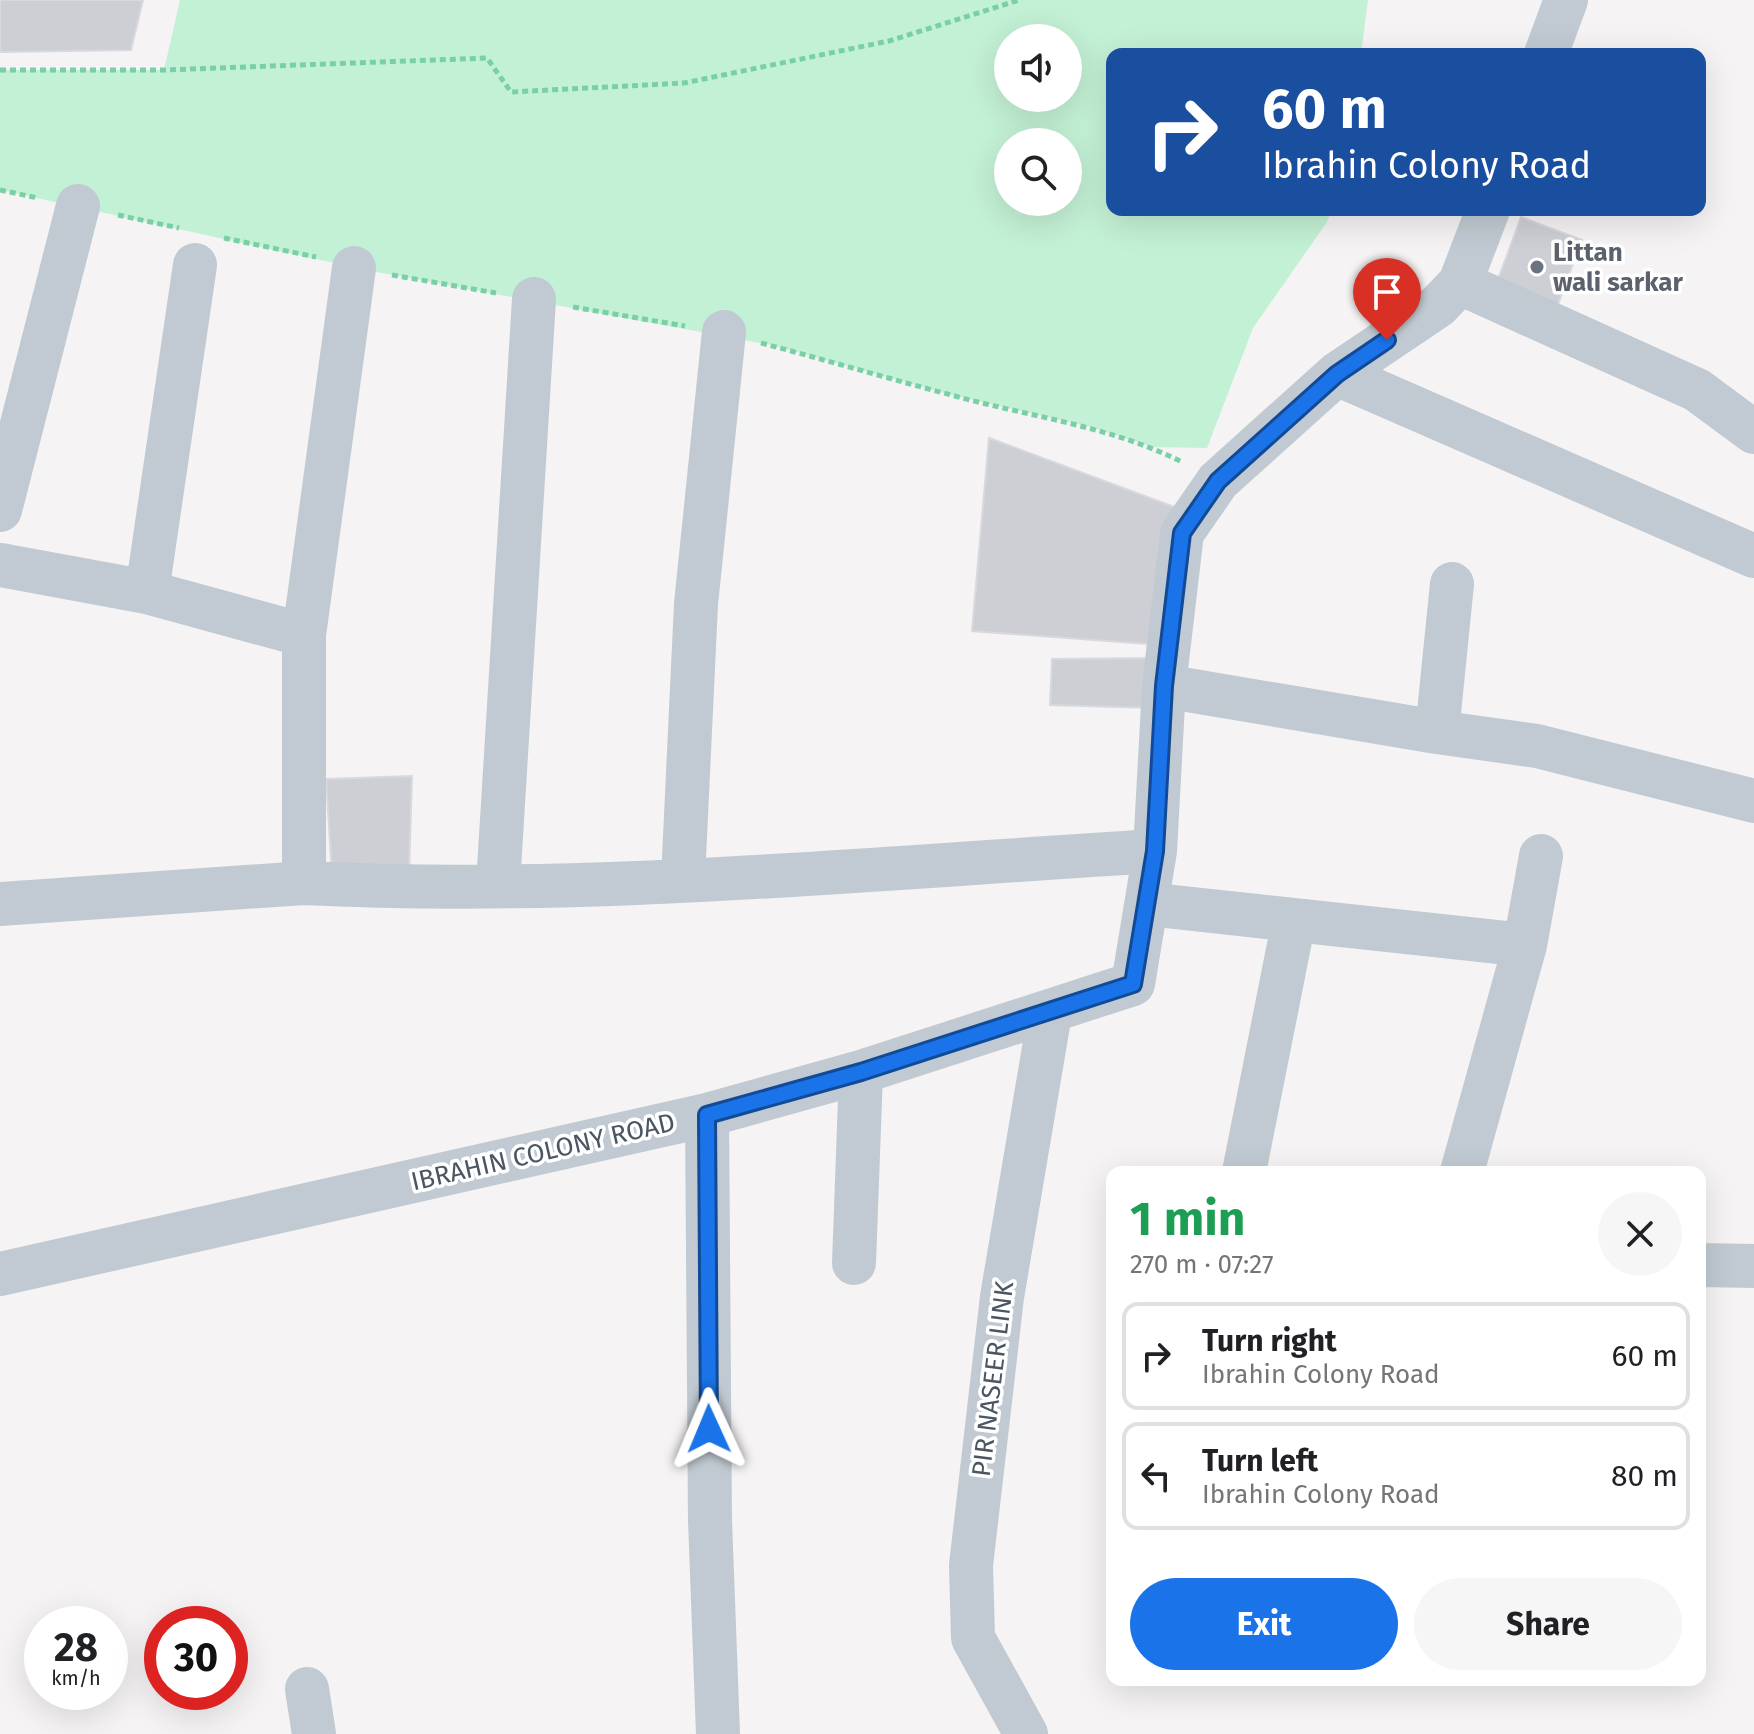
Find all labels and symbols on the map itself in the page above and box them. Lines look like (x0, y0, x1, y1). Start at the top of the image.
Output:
place label: Littan wali sarkar (1553, 237, 1683, 298)
pin (1353, 258, 1421, 340)
marker: Littan wali sarkar (1528, 258, 1546, 276)
street label: IBRAHIN COLONY ROAD (408, 1107, 678, 1197)
street label: PIR NASEER LINK (966, 1279, 1020, 1478)
position arrow (667, 1387, 751, 1471)
speed limit sign: 30 (144, 1606, 248, 1710)

